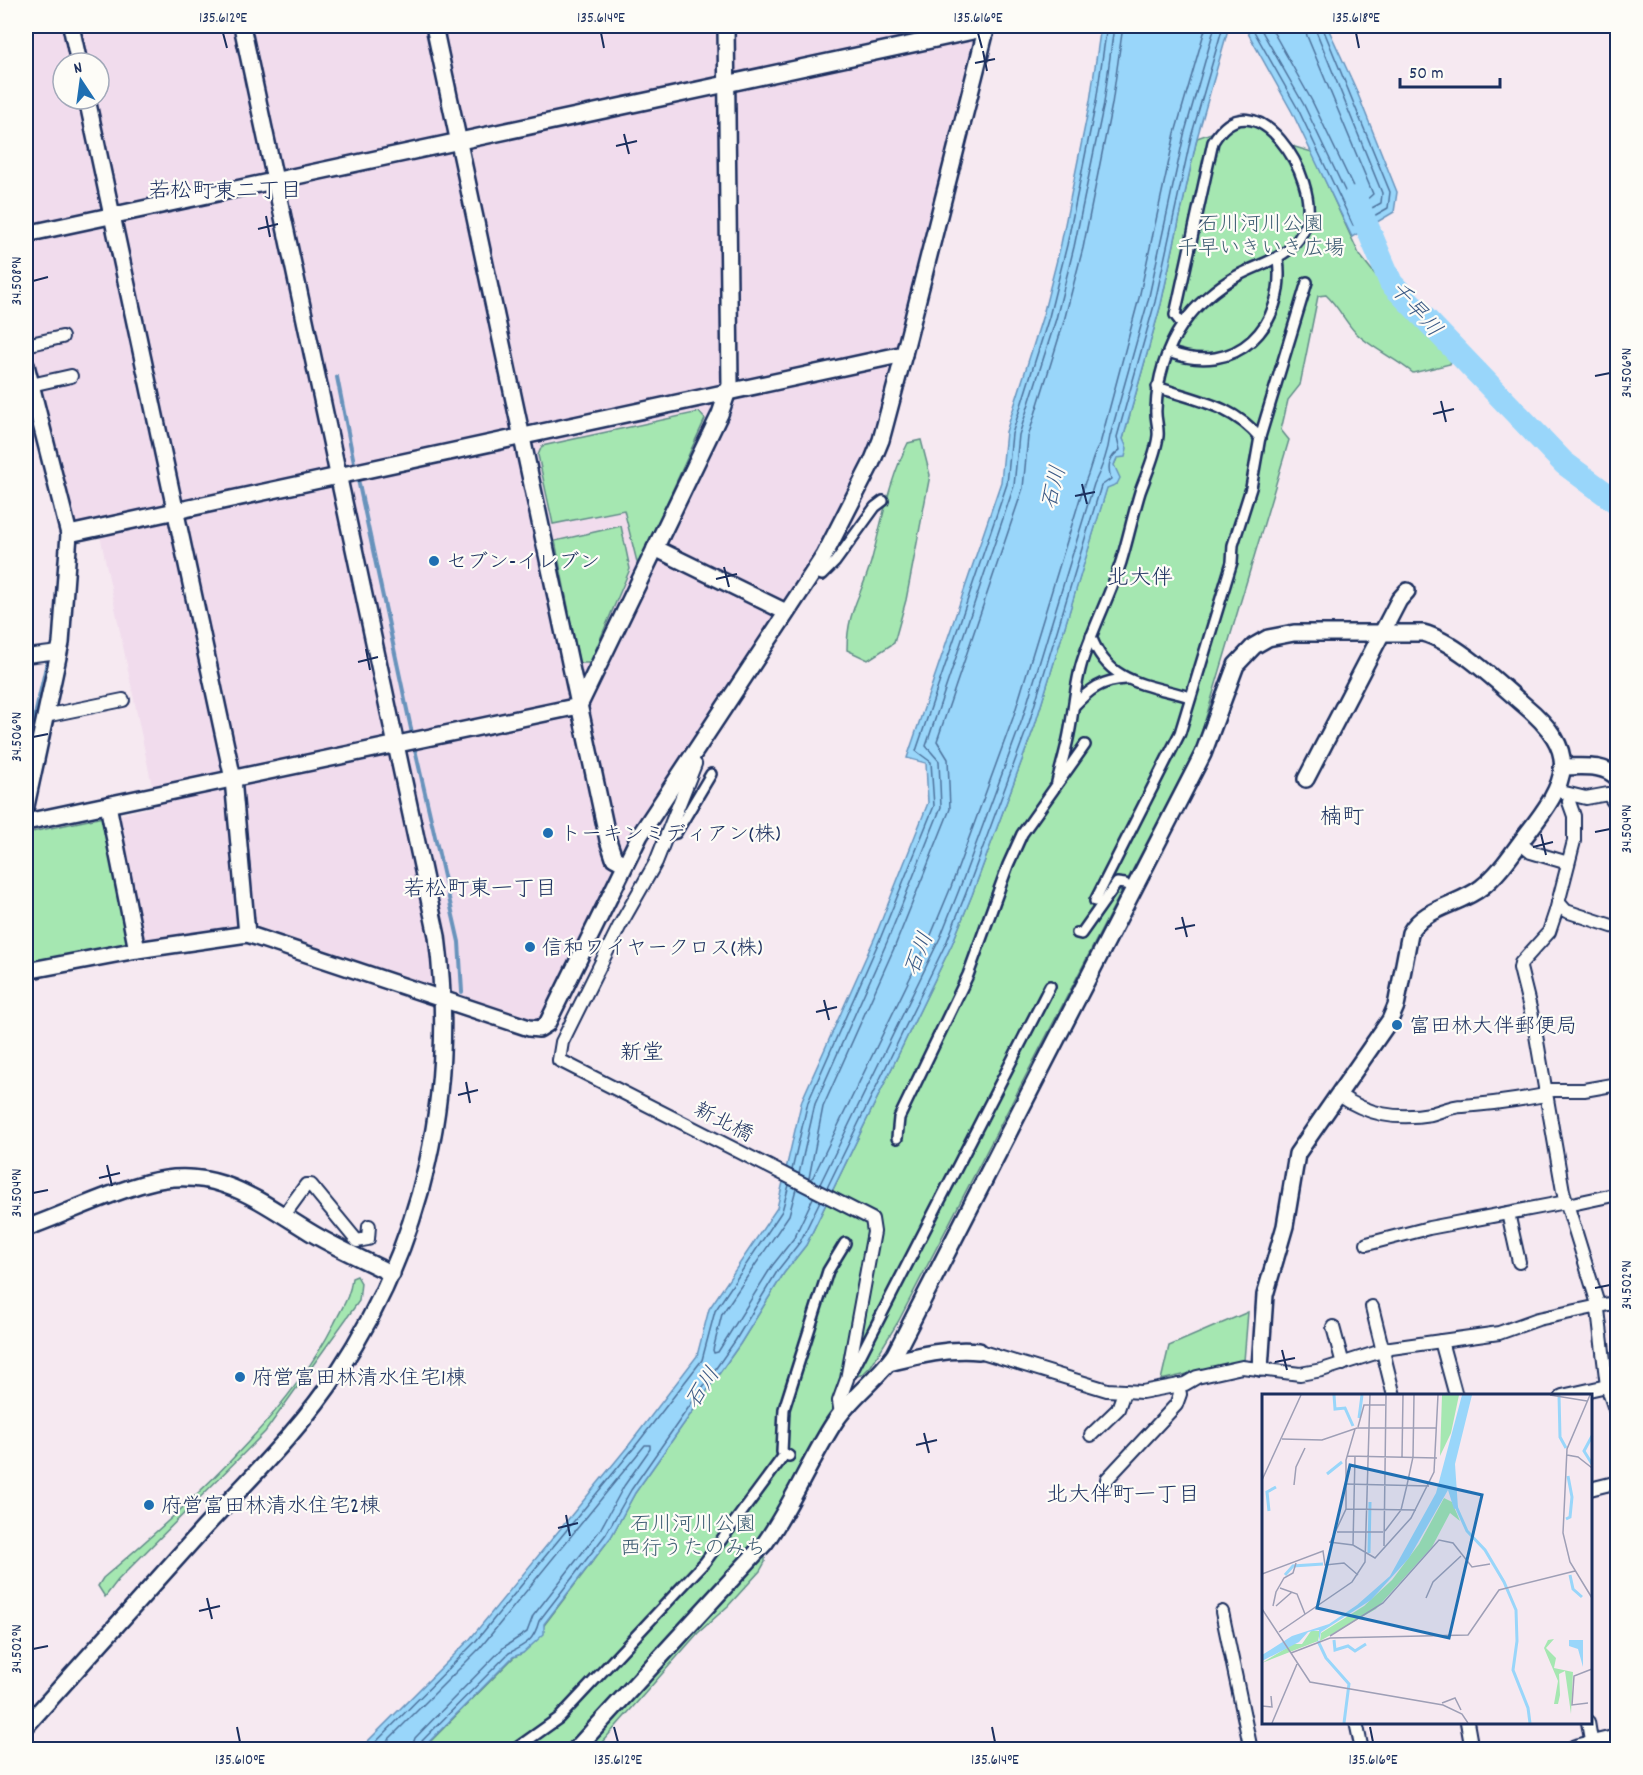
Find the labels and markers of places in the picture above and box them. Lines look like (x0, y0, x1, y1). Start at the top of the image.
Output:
place label: セブン-イレブン (446, 549, 600, 579)
marker: セブン-イレブン (427, 554, 441, 568)
place label: トーキンミディアン(株) (560, 821, 781, 851)
marker: トーキンミディアン(株) (541, 826, 555, 840)
place label: 信和ワイヤークロス(株) (542, 935, 763, 965)
marker: 信和ワイヤークロス(株) (523, 940, 537, 954)
place label: 富田林大伴郵便局 (1409, 1013, 1577, 1043)
marker: 富田林大伴郵便局 (1390, 1018, 1404, 1032)
place label: 府営富田林清水住宅1棟 (252, 1365, 467, 1395)
marker: 府営富田林清水住宅1棟 (233, 1370, 247, 1384)
place label: 府営富田林清水住宅2棟 (161, 1493, 380, 1523)
marker: 府営富田林清水住宅2棟 (142, 1498, 156, 1512)

